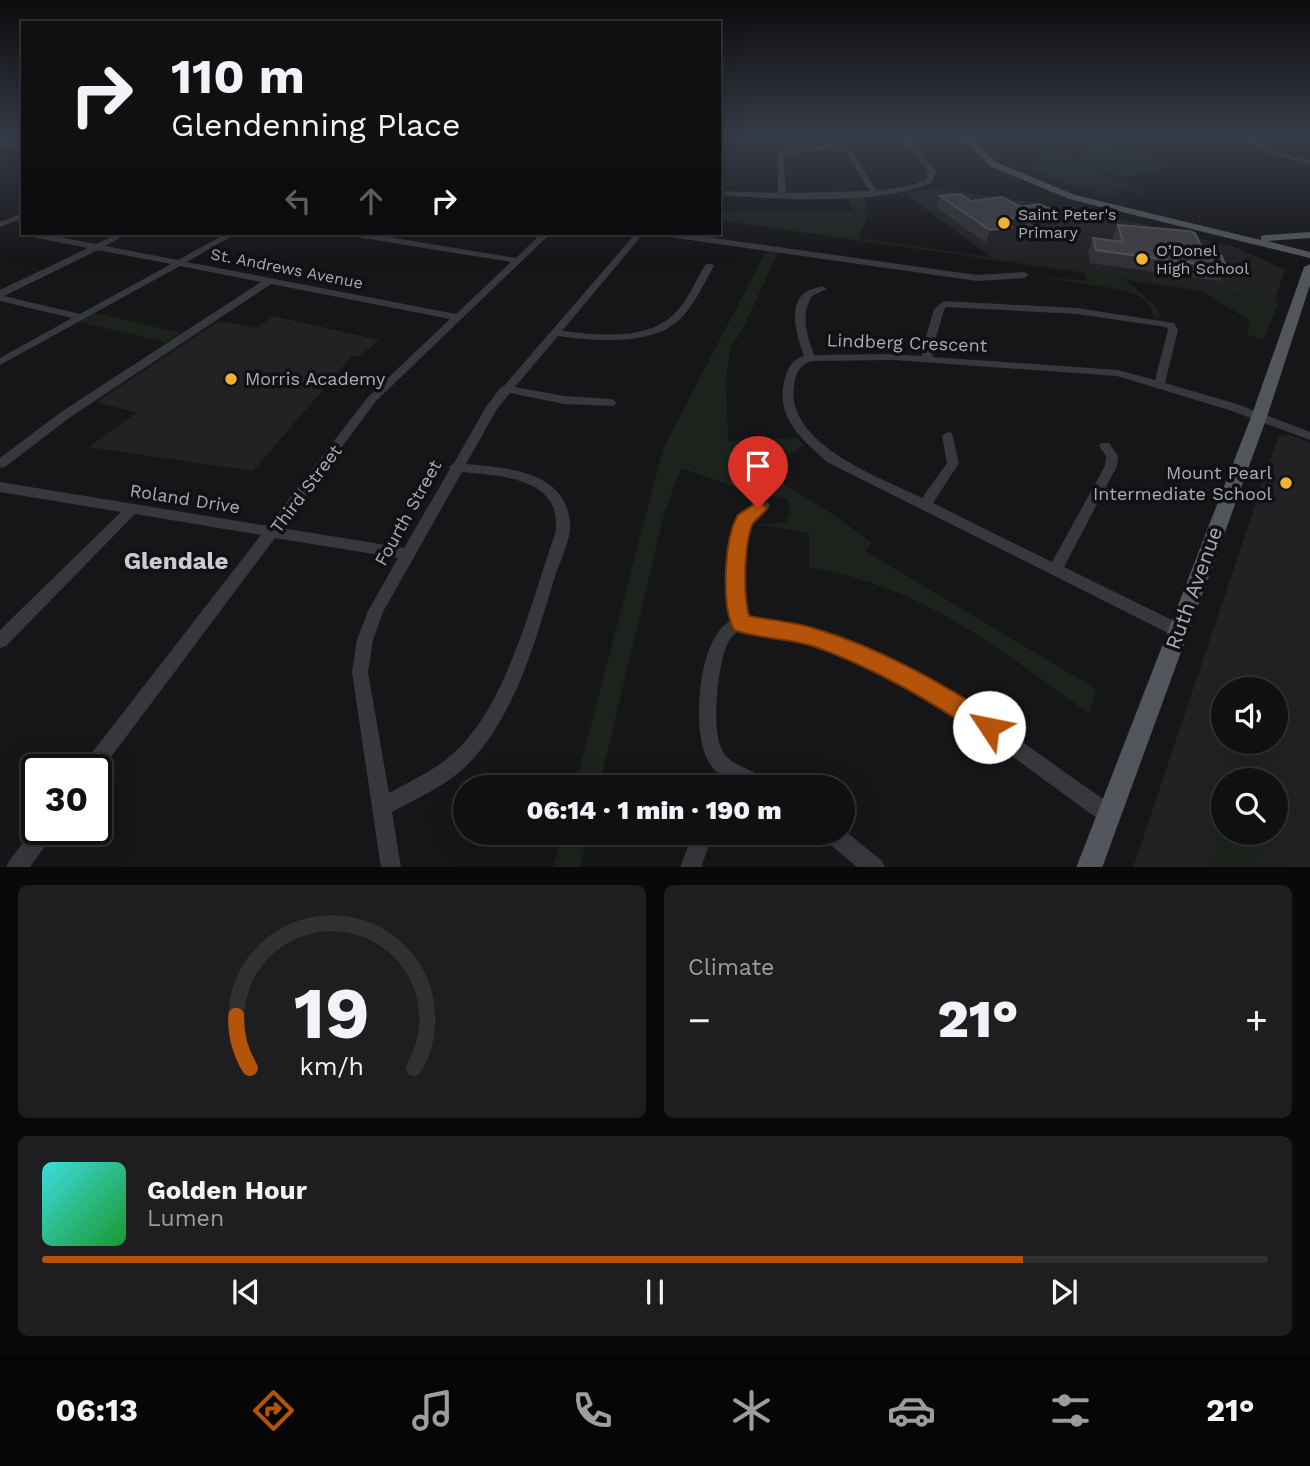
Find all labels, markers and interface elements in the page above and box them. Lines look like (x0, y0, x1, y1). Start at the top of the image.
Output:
text: 110 m (171, 47, 305, 105)
icon: right (56, 49, 147, 140)
text: Glendenning Place (171, 106, 460, 144)
icon: left (279, 182, 317, 220)
icon: ahead (352, 182, 390, 220)
icon: right (425, 182, 463, 220)
place label: Saint Peter's Primary (1018, 205, 1116, 242)
marker: Saint Peter's Primary (996, 215, 1012, 231)
place label: O’Donel High School (1156, 241, 1249, 278)
street label: St. Andrews Avenue (209, 244, 365, 293)
marker: O’Donel High School (1134, 251, 1150, 267)
street label: Lindberg Crescent (826, 329, 988, 356)
place label: Morris Academy (245, 368, 386, 389)
marker: Morris Academy (223, 371, 239, 387)
pin (728, 436, 788, 508)
street label: Third Street (266, 440, 346, 537)
icon: arrive (739, 447, 777, 485)
street label: Fourth Street (370, 456, 445, 569)
place label: Mount Pearl Intermediate School (1093, 462, 1272, 504)
marker: Mount Pearl Intermediate School (1278, 475, 1294, 491)
street label: Roland Drive (128, 479, 242, 518)
street label: Ruth Avenue (1160, 523, 1227, 653)
district label: Glendale (124, 547, 228, 575)
map controls (1211, 677, 1288, 845)
button: sound (1211, 677, 1288, 754)
position arrow (952, 690, 1026, 764)
speed limit sign: 30 (21, 754, 112, 845)
button: search (1211, 768, 1288, 845)
text: 06:14 · 1 min · 190 m (526, 795, 782, 825)
text: Climate (688, 954, 774, 981)
text: 19 (294, 970, 370, 1056)
text: 21° (938, 989, 1018, 1050)
text: − (688, 998, 711, 1042)
text: + (1245, 998, 1268, 1042)
text: km/h (300, 1051, 364, 1080)
text: Golden Hour (147, 1175, 307, 1205)
text: Lumen (147, 1205, 224, 1232)
icon: previous (227, 1273, 265, 1311)
icon: pause (636, 1273, 674, 1311)
icon: next (1045, 1273, 1083, 1311)
icon: directions (249, 1386, 298, 1435)
icon: music (408, 1386, 457, 1435)
icon: phone (568, 1386, 617, 1435)
icon: climate (727, 1386, 776, 1435)
icon: car (887, 1386, 936, 1435)
icon: filters (1046, 1386, 1095, 1435)
text: 06:13 (55, 1391, 138, 1429)
text: 21° (1206, 1391, 1255, 1429)

